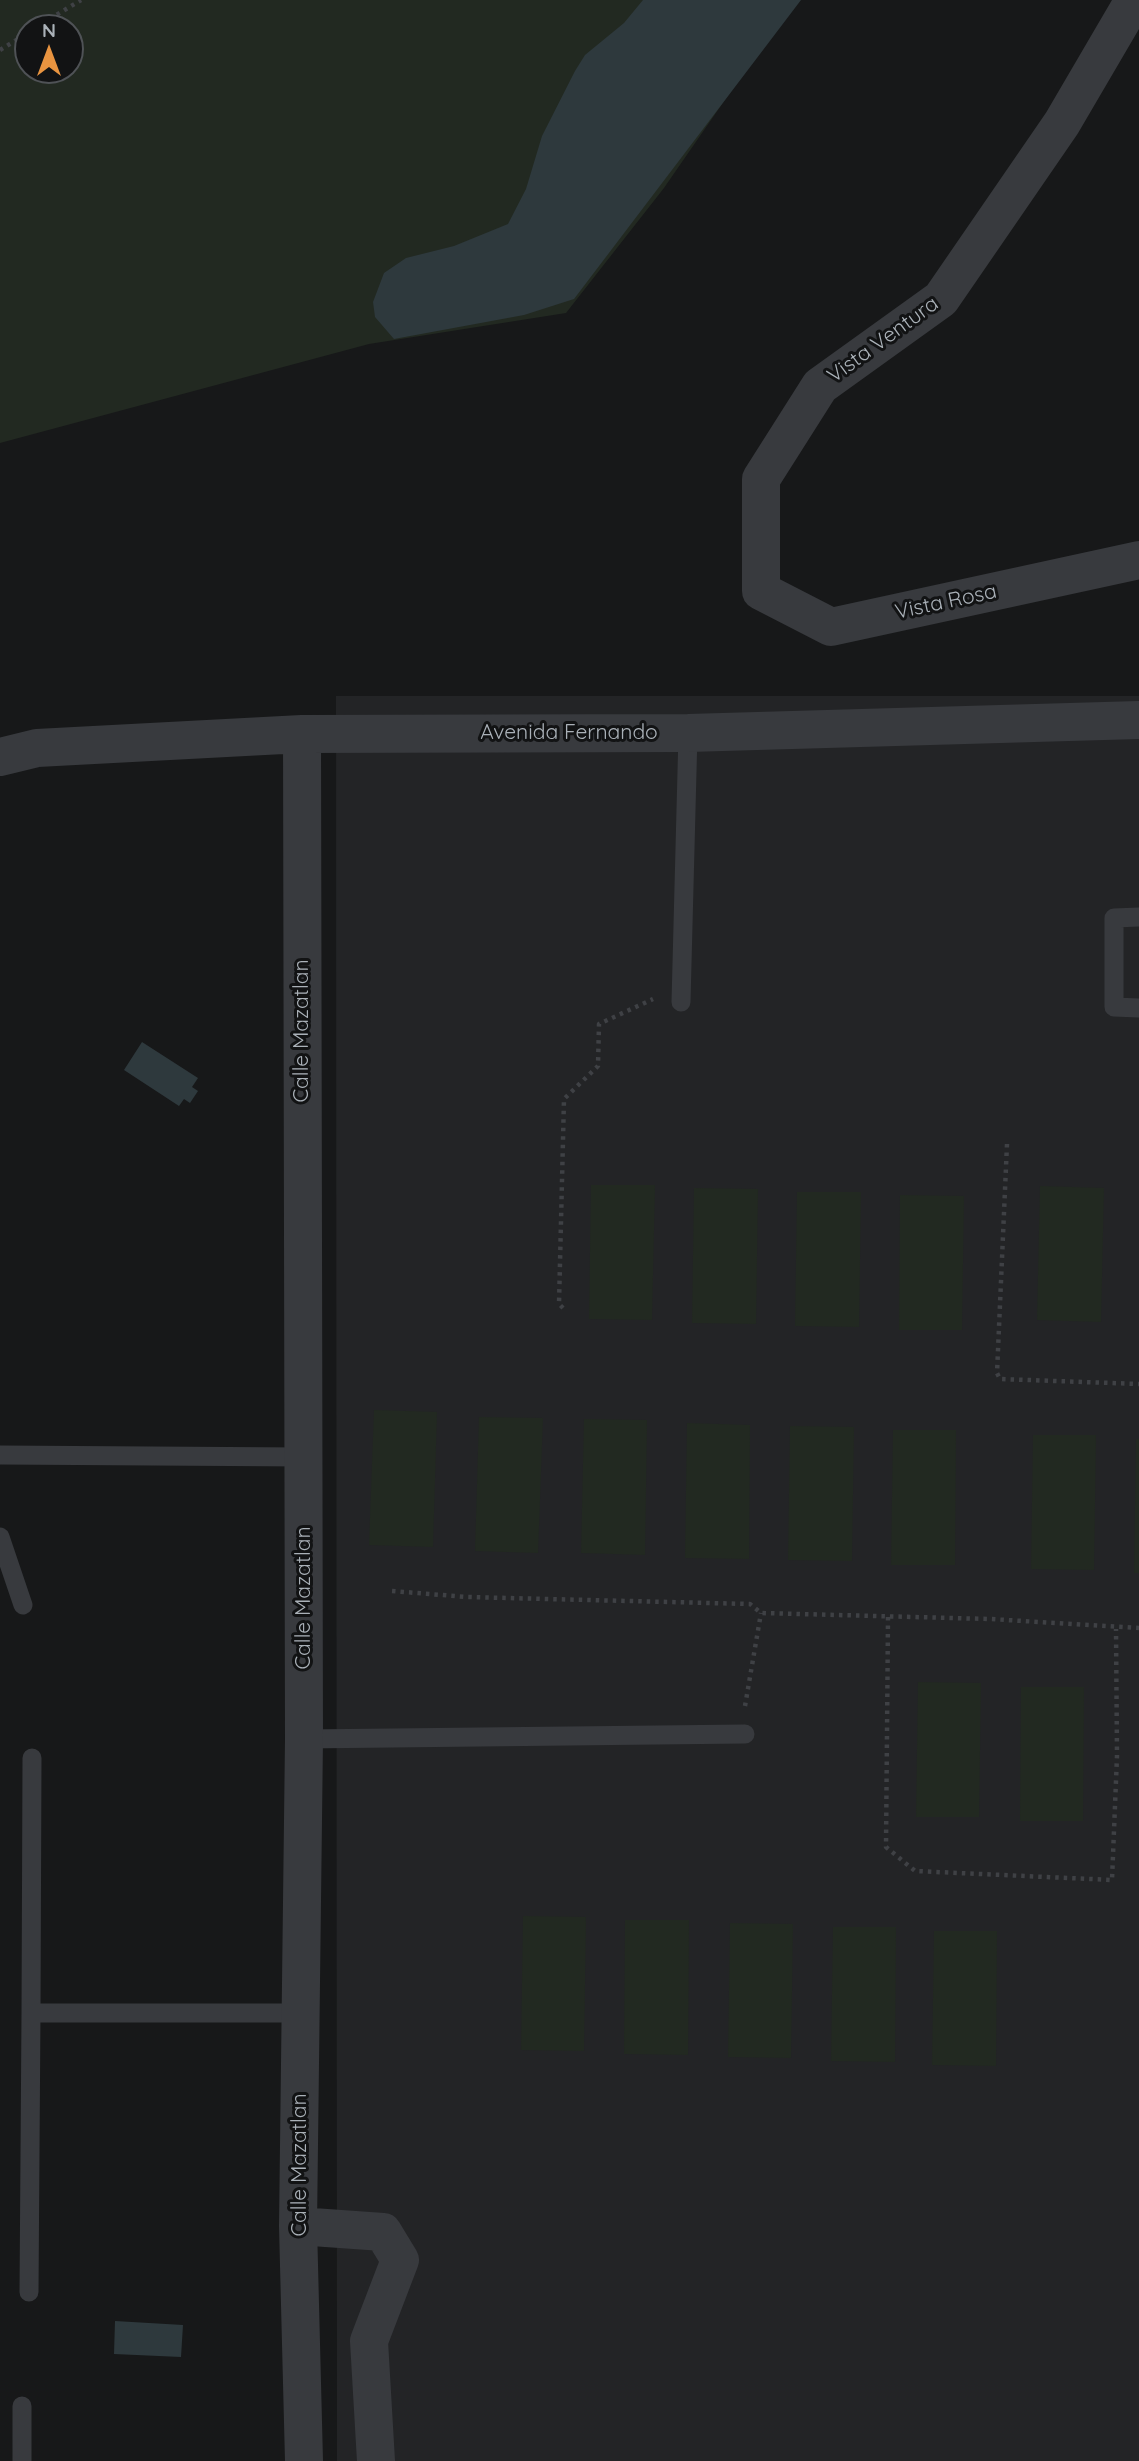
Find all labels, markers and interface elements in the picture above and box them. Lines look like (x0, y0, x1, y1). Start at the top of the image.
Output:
north arrow (14, 14, 84, 84)
text: N (42, 18, 56, 42)
street label: Vista Ventura (823, 291, 943, 389)
street label: Vista Rosa (893, 579, 999, 625)
street label: Avenida Fernando (480, 720, 658, 746)
street label: Calle Mazatlan (289, 959, 315, 1103)
street label: Calle Mazatlan (291, 1526, 317, 1670)
street label: Calle Mazatlan (287, 2093, 313, 2237)

